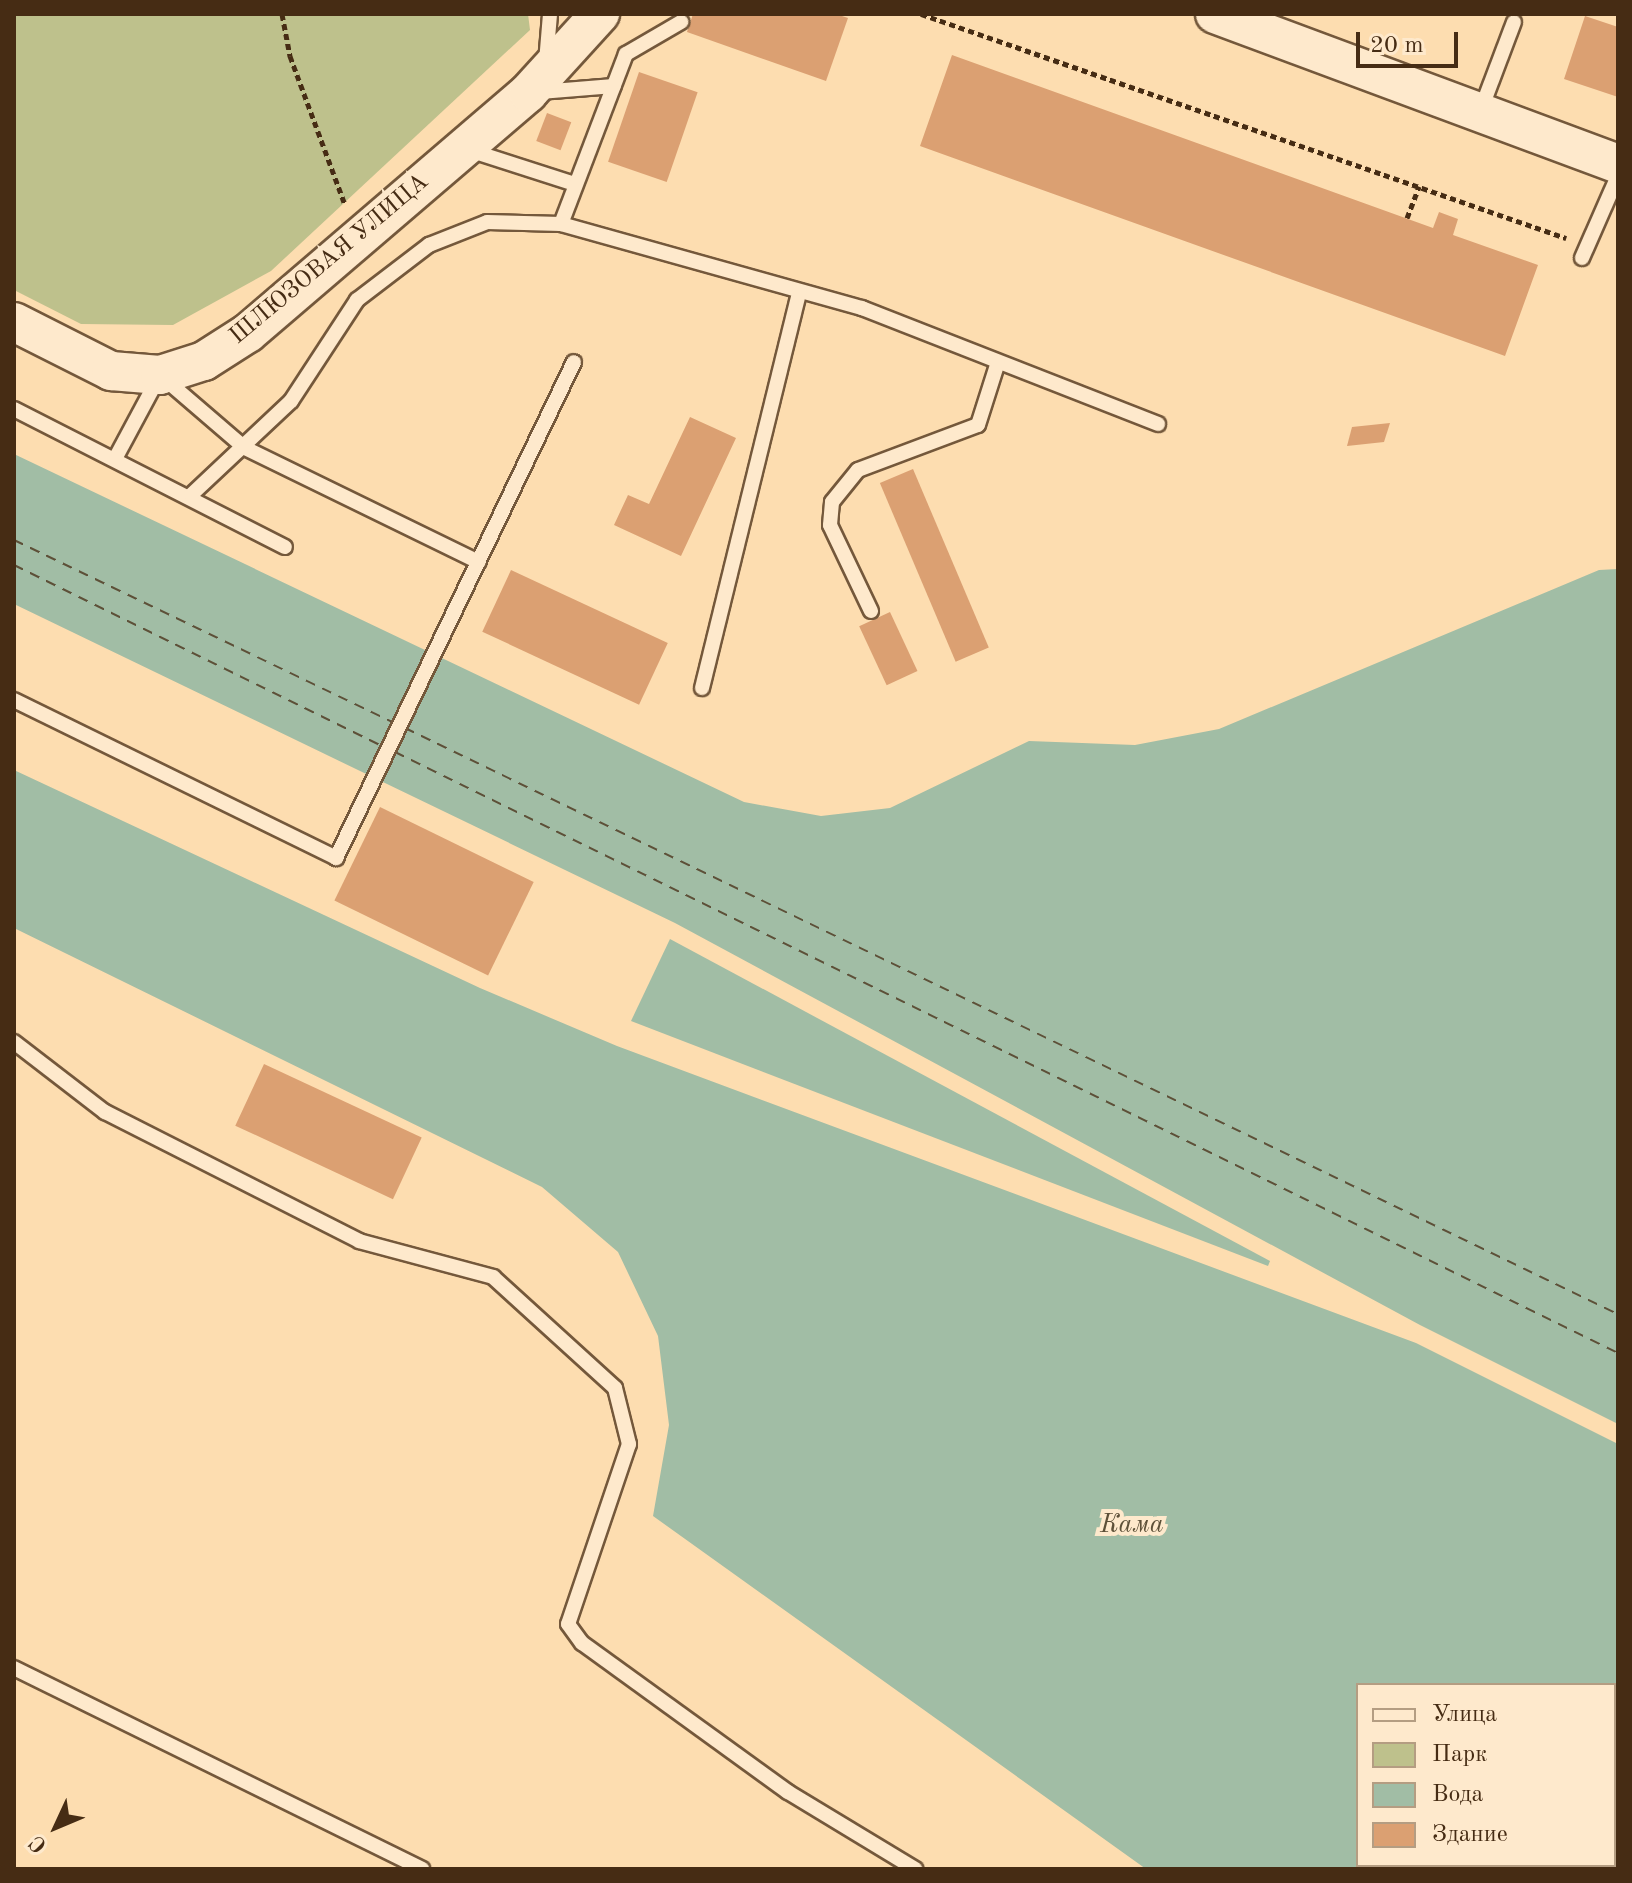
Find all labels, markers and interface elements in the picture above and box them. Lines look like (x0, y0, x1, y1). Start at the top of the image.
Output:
scale bar (1360, 16, 1462, 66)
text: 20 m (1370, 34, 1424, 58)
street label: ШЛЮЗОВАЯ УЛИЦА (225, 168, 435, 352)
water label: Кама (1100, 1510, 1164, 1542)
legend (1356, 1683, 1616, 1867)
text: Улица (1432, 1703, 1497, 1727)
text: Парк (1432, 1743, 1487, 1767)
text: Вода (1432, 1783, 1483, 1807)
north arrow (16, 1787, 96, 1867)
text: Здание (1432, 1823, 1508, 1847)
text: С (26, 1831, 52, 1857)

